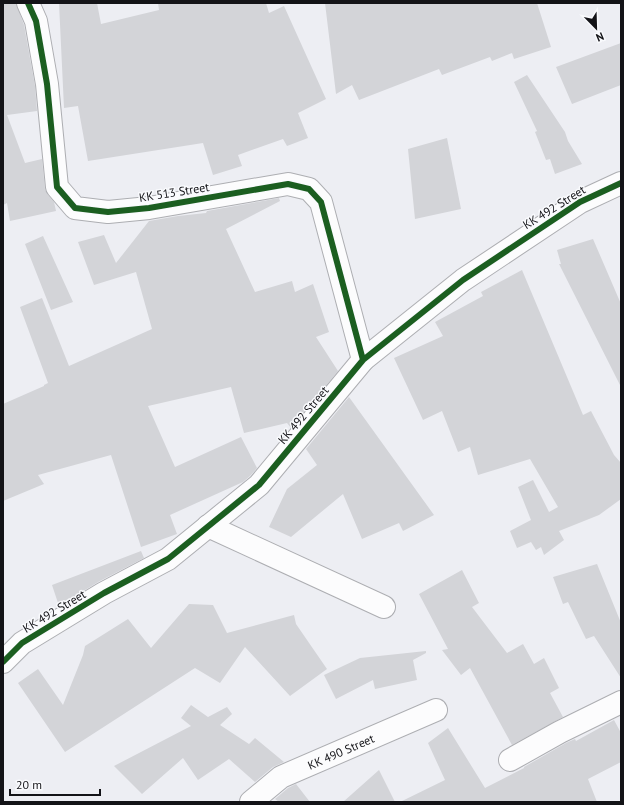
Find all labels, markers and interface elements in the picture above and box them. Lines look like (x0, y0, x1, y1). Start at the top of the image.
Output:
north arrow (576, 8, 616, 48)
text: N (594, 29, 606, 45)
street label: KK 513 Street (138, 179, 210, 205)
street label: KK 492 Street (520, 182, 588, 232)
street label: KK 492 Street (274, 383, 332, 447)
street label: KK 492 Street (20, 586, 88, 636)
street label: KK 490 Street (305, 730, 376, 772)
scale bar (10, 771, 100, 797)
text: 20 m (16, 777, 42, 792)

